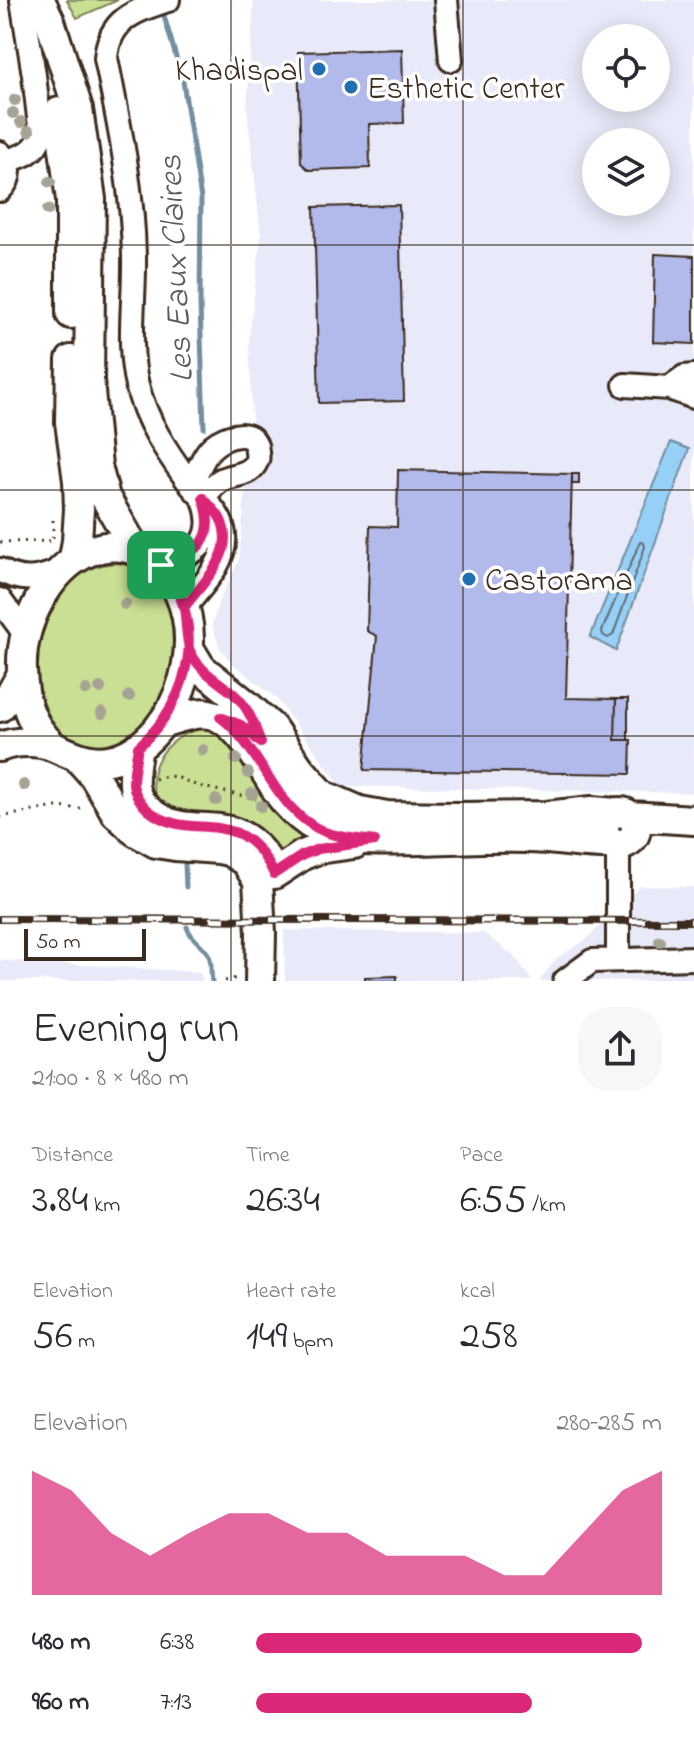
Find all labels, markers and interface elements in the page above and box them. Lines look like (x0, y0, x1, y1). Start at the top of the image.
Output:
map controls (582, 24, 670, 216)
button: locate (582, 24, 670, 112)
place label: Khadispal (175, 49, 303, 96)
marker: Khadispal (310, 60, 328, 78)
place label: Esthetic Center (367, 67, 564, 114)
marker: Esthetic Center (342, 78, 360, 96)
button: layers (582, 128, 670, 216)
water label: Les Eaux Claires (147, 153, 209, 384)
pin (127, 531, 195, 599)
icon: arrive (139, 543, 183, 587)
place label: Castorama (485, 559, 633, 606)
marker: Castorama (460, 570, 478, 588)
scale bar (24, 925, 146, 961)
text: 50 m (36, 927, 81, 959)
text: Evening run (32, 998, 239, 1062)
button: share (578, 1007, 662, 1091)
text: 21:00 · 8 × 480 m (32, 1060, 189, 1098)
text: Distance (32, 1140, 113, 1172)
text: Time (246, 1140, 290, 1172)
text: Pace (460, 1140, 503, 1172)
text: 3.84 (32, 1172, 88, 1231)
text: 26:34 (246, 1172, 320, 1231)
text: 6:55 (460, 1172, 527, 1231)
text: km (88, 1190, 120, 1222)
text: /km (527, 1190, 566, 1222)
text: Elevation (32, 1276, 113, 1308)
text: Heart rate (246, 1276, 336, 1308)
text: kcal (460, 1276, 495, 1308)
text: 56 (32, 1308, 72, 1367)
text: 149 (246, 1308, 287, 1367)
text: 258 (460, 1308, 518, 1367)
text: m (72, 1326, 95, 1358)
text: bpm (287, 1326, 333, 1358)
text: Elevation (32, 1405, 128, 1443)
text: 280–285 m (556, 1405, 662, 1443)
text: 480 m (32, 1624, 90, 1662)
text: 6:38 (160, 1624, 194, 1662)
text: 960 m (32, 1684, 89, 1722)
text: 7:13 (160, 1684, 192, 1722)

